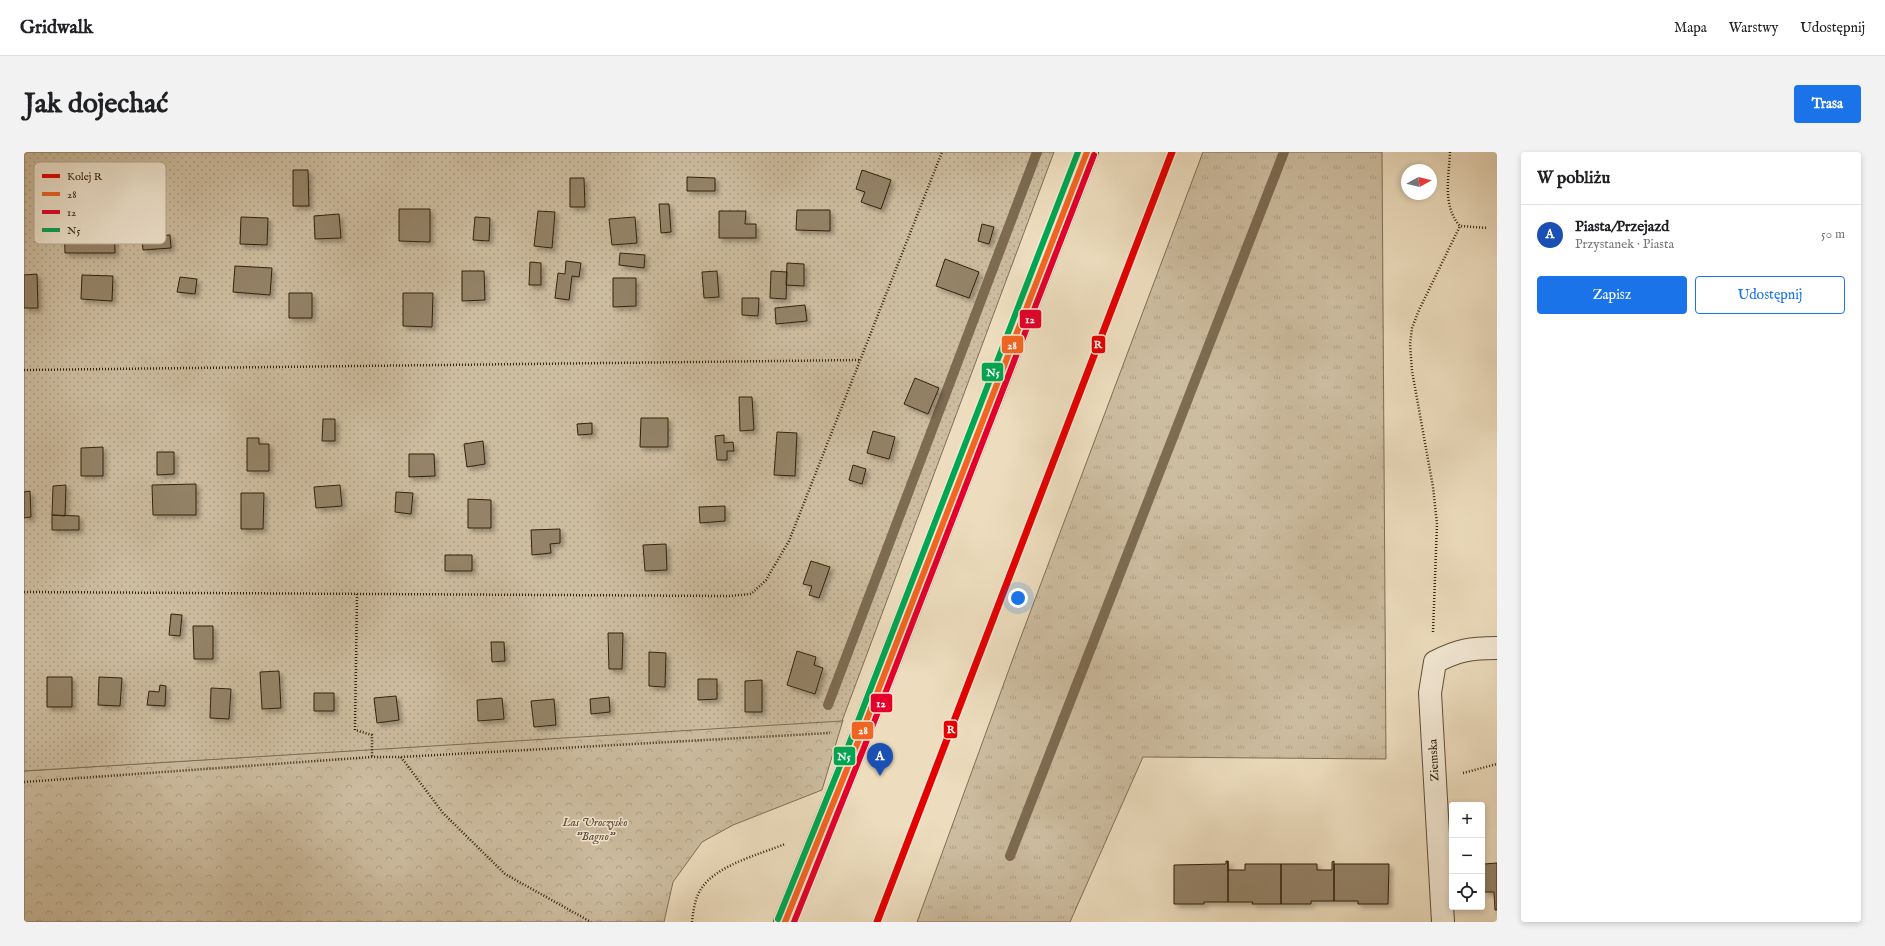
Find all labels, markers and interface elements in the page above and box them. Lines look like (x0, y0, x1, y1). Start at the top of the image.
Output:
text: Gridwalk (20, 16, 93, 40)
text: Mapa (1674, 19, 1707, 37)
text: Warstwy (1729, 19, 1778, 37)
text: Udostępnij (1800, 19, 1865, 37)
button: Trasa (1794, 85, 1861, 123)
text: Jak dojechać (24, 87, 168, 122)
legend (34, 162, 166, 244)
north arrow (1401, 164, 1437, 200)
text: W pobliżu (1537, 168, 1610, 189)
text: Kolej R (67, 170, 103, 184)
text: 28 (67, 188, 76, 202)
text: 12 (67, 206, 76, 220)
text: Piasta/Przejazd (1575, 217, 1669, 236)
text: N5 (67, 224, 81, 238)
text: A (1546, 226, 1554, 243)
text: 50 m (1821, 226, 1845, 243)
text: Przystanek · Piasta (1575, 236, 1674, 253)
button: Zapisz (1537, 276, 1687, 314)
button: Udostępnij (1695, 276, 1845, 314)
line badge: 12 (1019, 309, 1042, 329)
text: 12 (1025, 313, 1035, 327)
line badge: 28 (1001, 335, 1024, 354)
line badge: R (1091, 335, 1106, 354)
text: R (1094, 338, 1103, 352)
text: 28 (1007, 339, 1017, 353)
line badge: N5 (981, 362, 1004, 382)
text: N5 (985, 366, 1000, 380)
your location (1008, 588, 1028, 608)
line badge: 12 (870, 693, 893, 713)
text: 12 (876, 697, 886, 711)
line badge: R (943, 720, 958, 739)
line badge: 28 (851, 721, 874, 740)
text: R (947, 723, 956, 737)
text: 28 (858, 724, 868, 738)
street label: Ziemska (1425, 738, 1443, 781)
pin: A (867, 743, 893, 776)
line badge: N5 (833, 746, 856, 766)
text: N5 (836, 750, 851, 764)
map controls (1449, 802, 1485, 910)
button: + (1449, 802, 1485, 838)
park label: Las Uroczysko "Bagno" (561, 815, 628, 845)
button: − (1449, 838, 1485, 874)
button: locate (1449, 874, 1485, 910)

